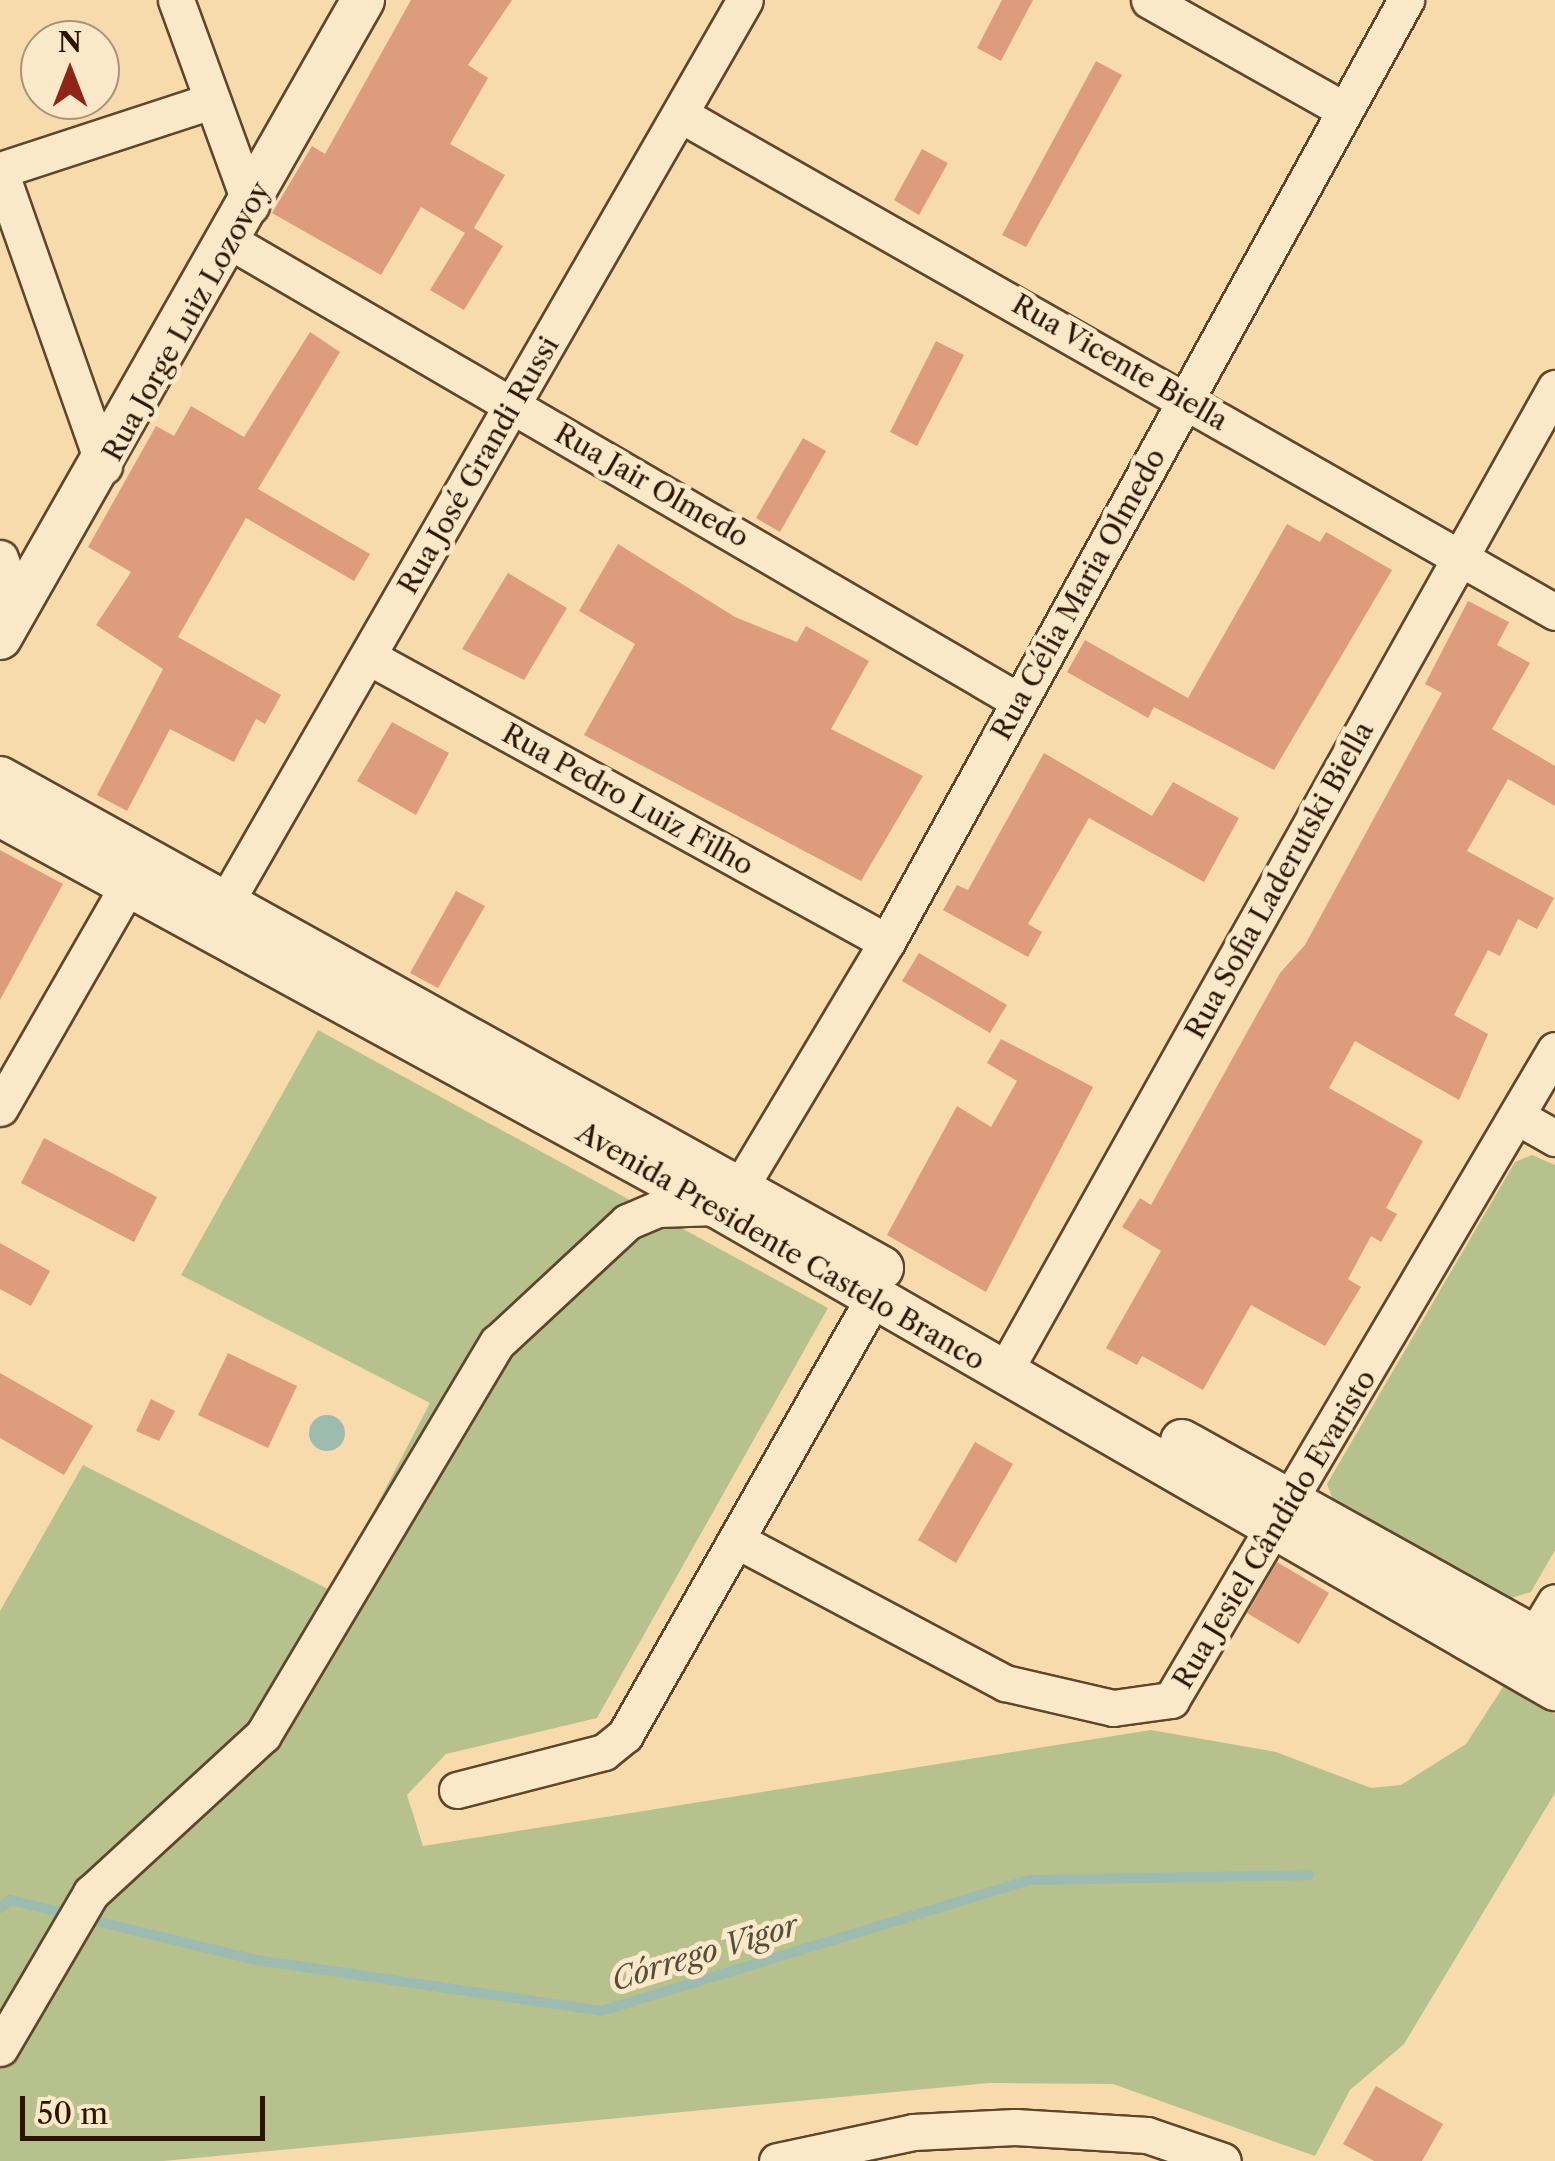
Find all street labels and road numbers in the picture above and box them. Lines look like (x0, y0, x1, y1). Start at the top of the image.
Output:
street label: Rua Jorge Luiz Lozovoy (95, 175, 277, 467)
street label: Rua Vicente Biella (1006, 286, 1234, 438)
street label: Rua José Grandi Russi (390, 330, 566, 600)
street label: Rua Jair Olmedo (549, 416, 755, 554)
street label: Rua Célia Maria Olmedo (984, 442, 1172, 746)
street label: Rua Sofia Laderutski Biella (1178, 715, 1380, 1045)
street label: Rua Pedro Luiz Filho (496, 716, 760, 882)
street label: Avenida Presidente Castelo Branco (571, 1115, 991, 1377)
street label: Rua Jesiel Cândido Evaristo (1165, 1363, 1383, 1695)

